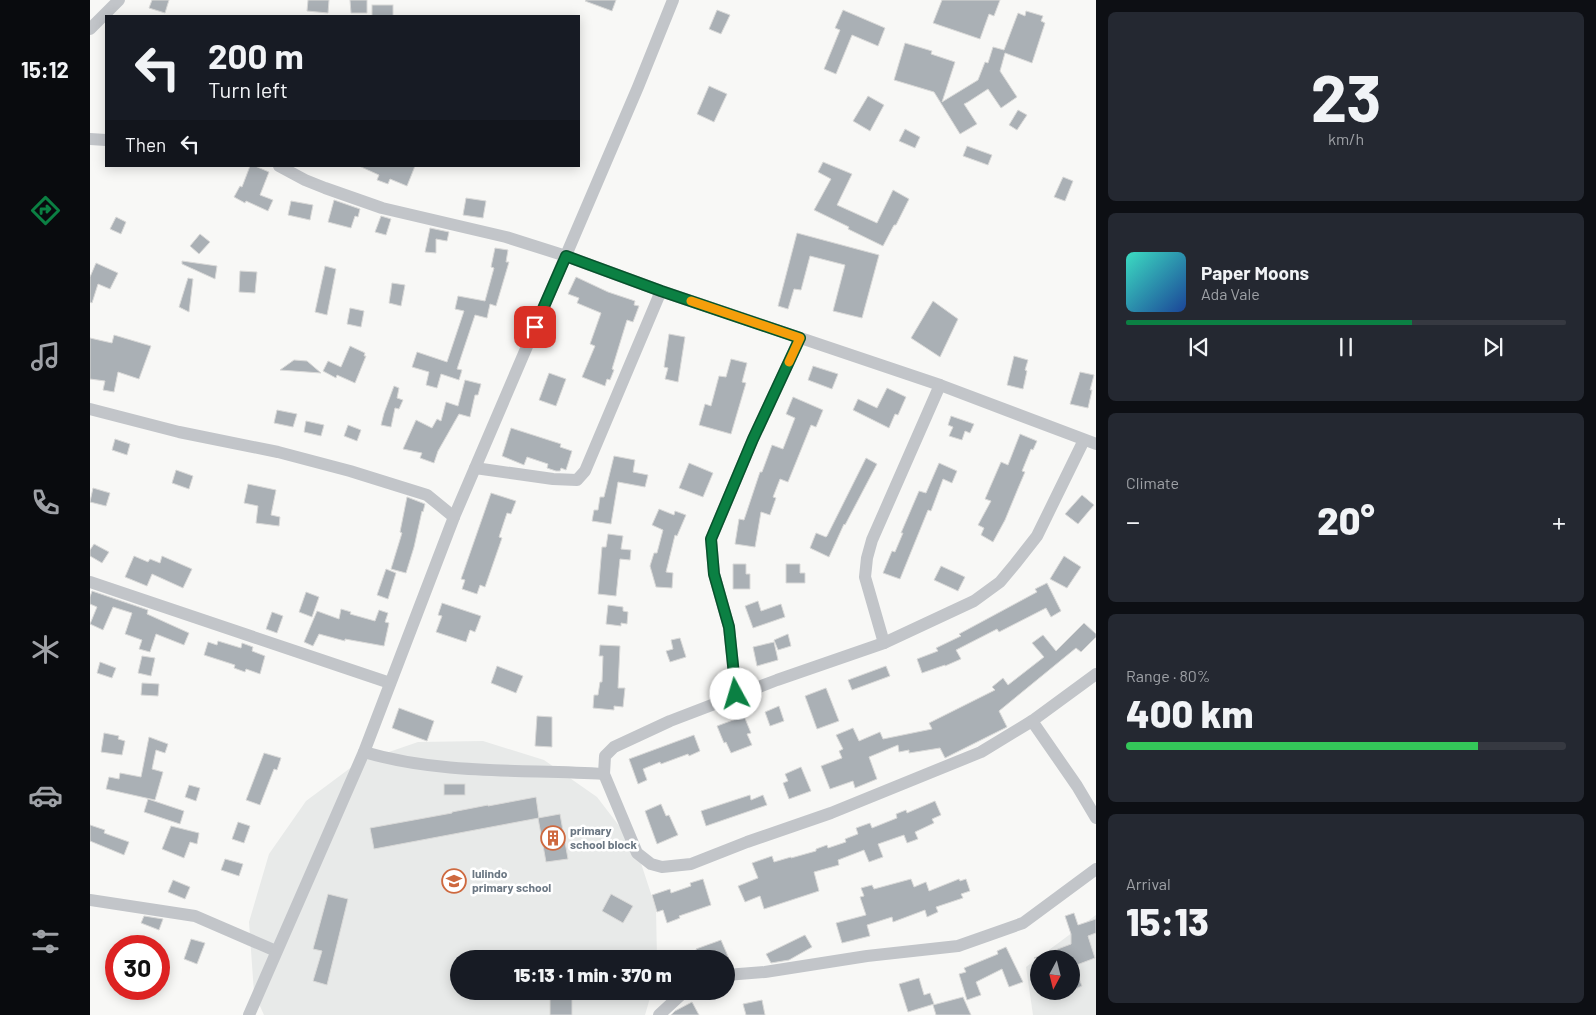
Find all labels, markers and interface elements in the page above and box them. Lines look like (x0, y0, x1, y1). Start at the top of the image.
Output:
text: 200 m (208, 34, 304, 76)
icon: left (125, 35, 190, 100)
text: 15:12 (21, 56, 69, 82)
text: 23 (1311, 57, 1381, 135)
text: Turn left (208, 76, 288, 102)
text: km/h (1328, 129, 1364, 148)
icon: left (176, 130, 204, 158)
text: Then (125, 133, 166, 156)
icon: directions (28, 193, 63, 228)
text: Paper Moons (1201, 261, 1309, 284)
text: Ada Vale (1201, 284, 1260, 303)
pin (514, 306, 556, 348)
icon: arrive (521, 313, 549, 341)
icon: previous (1185, 333, 1213, 361)
icon: pause (1332, 333, 1360, 361)
icon: next (1479, 333, 1507, 361)
icon: music (28, 339, 63, 374)
text: Climate (1126, 473, 1179, 492)
icon: phone (28, 485, 63, 520)
text: 20° (1317, 497, 1375, 543)
text: − (1126, 504, 1140, 538)
text: + (1552, 504, 1566, 538)
icon: climate (28, 632, 63, 667)
text: Range · 80% (1126, 666, 1210, 685)
position arrow (709, 667, 761, 719)
text: 400 km (1126, 690, 1253, 736)
icon: car (28, 778, 63, 813)
place label: primary school block (570, 823, 638, 851)
building icon: primary school block (540, 825, 566, 851)
place label: lulindo primary school (472, 866, 551, 894)
school or university icon: lulindo primary school (441, 868, 467, 894)
text: Arrival (1126, 874, 1171, 893)
text: 15:13 (1126, 898, 1209, 944)
icon: filters (28, 924, 63, 959)
speed limit sign: 30 (105, 935, 170, 1000)
north arrow (1030, 950, 1080, 1000)
map controls (1030, 950, 1080, 1000)
text: 15:13 · 1 min · 370 m (513, 963, 672, 986)

